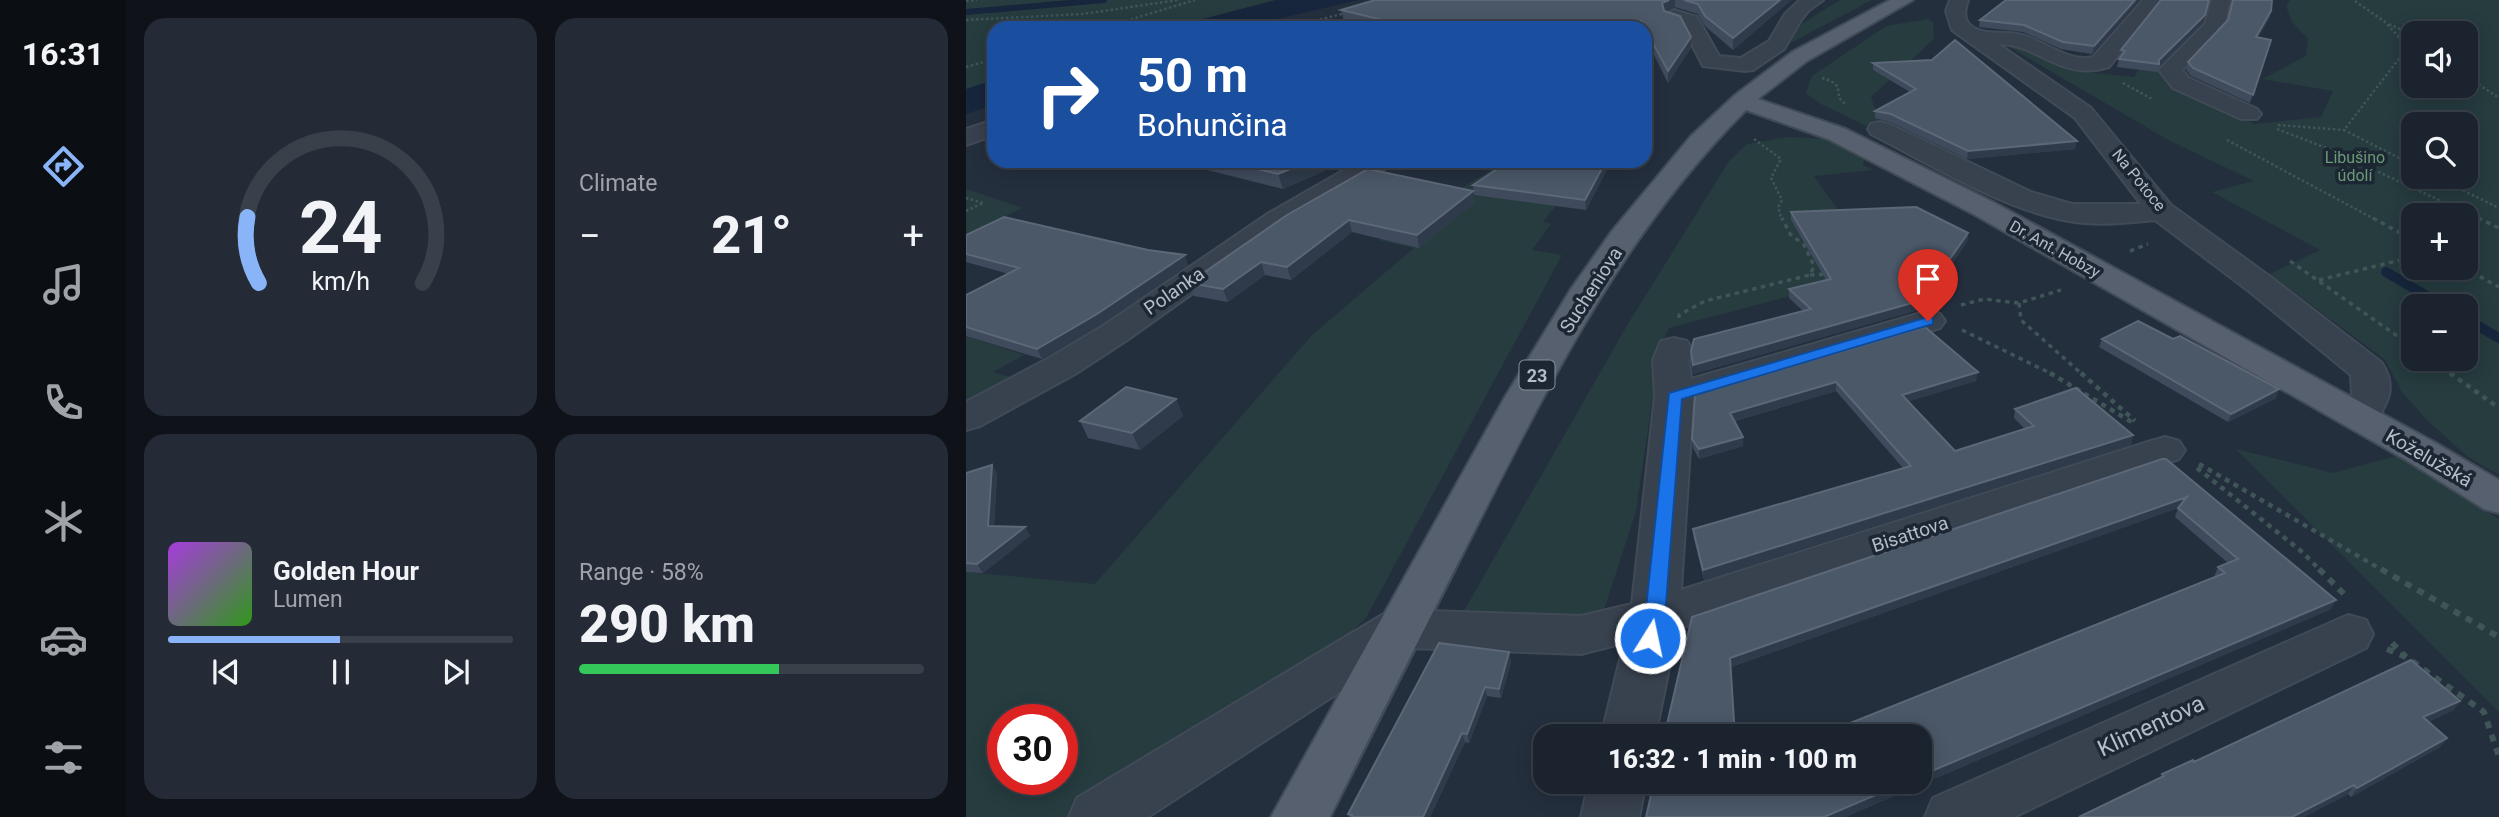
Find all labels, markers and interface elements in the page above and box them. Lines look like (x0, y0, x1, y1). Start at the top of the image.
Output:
map controls (2401, 21, 2478, 371)
button: sound (2401, 21, 2478, 98)
text: 16:31 (22, 35, 104, 73)
text: 50 m (1137, 47, 1248, 104)
icon: right (1022, 49, 1113, 140)
text: Bohunčina (1137, 106, 1288, 144)
button: search (2401, 112, 2478, 189)
icon: directions (39, 142, 88, 191)
street label: Na Potoce (2108, 145, 2170, 215)
park label: Libušino údolí (2325, 148, 2385, 185)
text: Climate (579, 170, 658, 197)
text: 24 (299, 185, 382, 271)
button: + (2401, 203, 2478, 280)
text: 21° (711, 205, 792, 266)
text: − (579, 214, 601, 258)
text: + (902, 214, 924, 258)
street label: Dr. Ant. Hobzy (2006, 216, 2104, 282)
street label: Sucheniova (1555, 243, 1627, 337)
pin (1898, 249, 1958, 321)
icon: music (39, 260, 88, 309)
icon: arrive (1909, 260, 1947, 298)
street label: Polanka (1140, 262, 1208, 320)
text: km/h (311, 267, 370, 296)
button: − (2401, 294, 2478, 371)
road number: 23 (1520, 360, 1554, 390)
icon: phone (39, 378, 88, 427)
street label: Koželužská (2382, 424, 2476, 492)
icon: climate (39, 497, 88, 546)
street label: Bisattova (1869, 511, 1951, 557)
text: Golden Hour (273, 556, 419, 586)
text: Range · 58% (579, 559, 704, 586)
text: Lumen (273, 586, 343, 613)
text: 290 km (579, 594, 755, 655)
position arrow (1613, 601, 1687, 675)
icon: car (39, 615, 88, 664)
icon: previous (207, 653, 245, 691)
icon: pause (322, 653, 360, 691)
icon: next (437, 653, 475, 691)
street label: Klimentova (2093, 690, 2209, 762)
speed limit sign: 30 (987, 704, 1078, 795)
icon: filters (39, 733, 88, 782)
text: 16:32 · 1 min · 100 m (1608, 744, 1857, 774)

